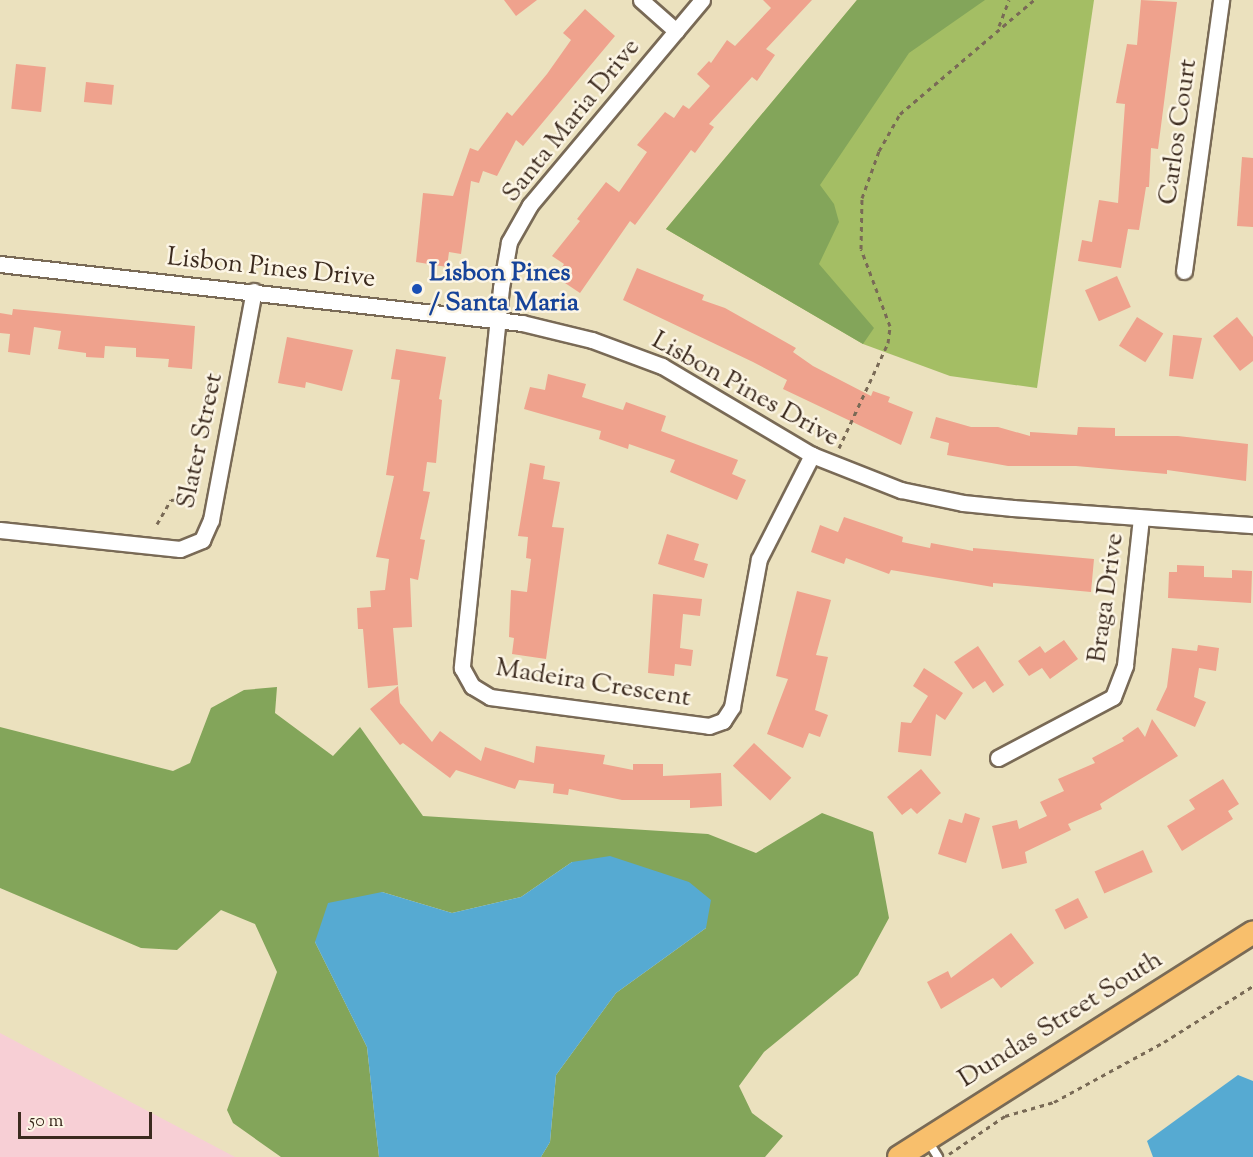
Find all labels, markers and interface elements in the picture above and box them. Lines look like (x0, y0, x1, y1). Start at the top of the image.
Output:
street label: Santa Maria Drive (496, 33, 648, 209)
street label: Carlos Court (1153, 57, 1205, 207)
street label: Lisbon Pines Drive (165, 243, 377, 295)
place label: Lisbon Pines / Santa Maria (429, 258, 579, 320)
marker: Lisbon Pines / Santa Maria (410, 282, 424, 296)
street label: Lisbon Pines Drive (646, 326, 844, 454)
street label: Slater Street (171, 370, 231, 512)
street label: Braga Drive (1082, 531, 1132, 665)
street label: Madeira Crescent (493, 653, 693, 715)
street label: Dundas Street South (953, 945, 1169, 1095)
scale bar (21, 1100, 154, 1138)
text: 50 m (29, 1109, 63, 1135)

